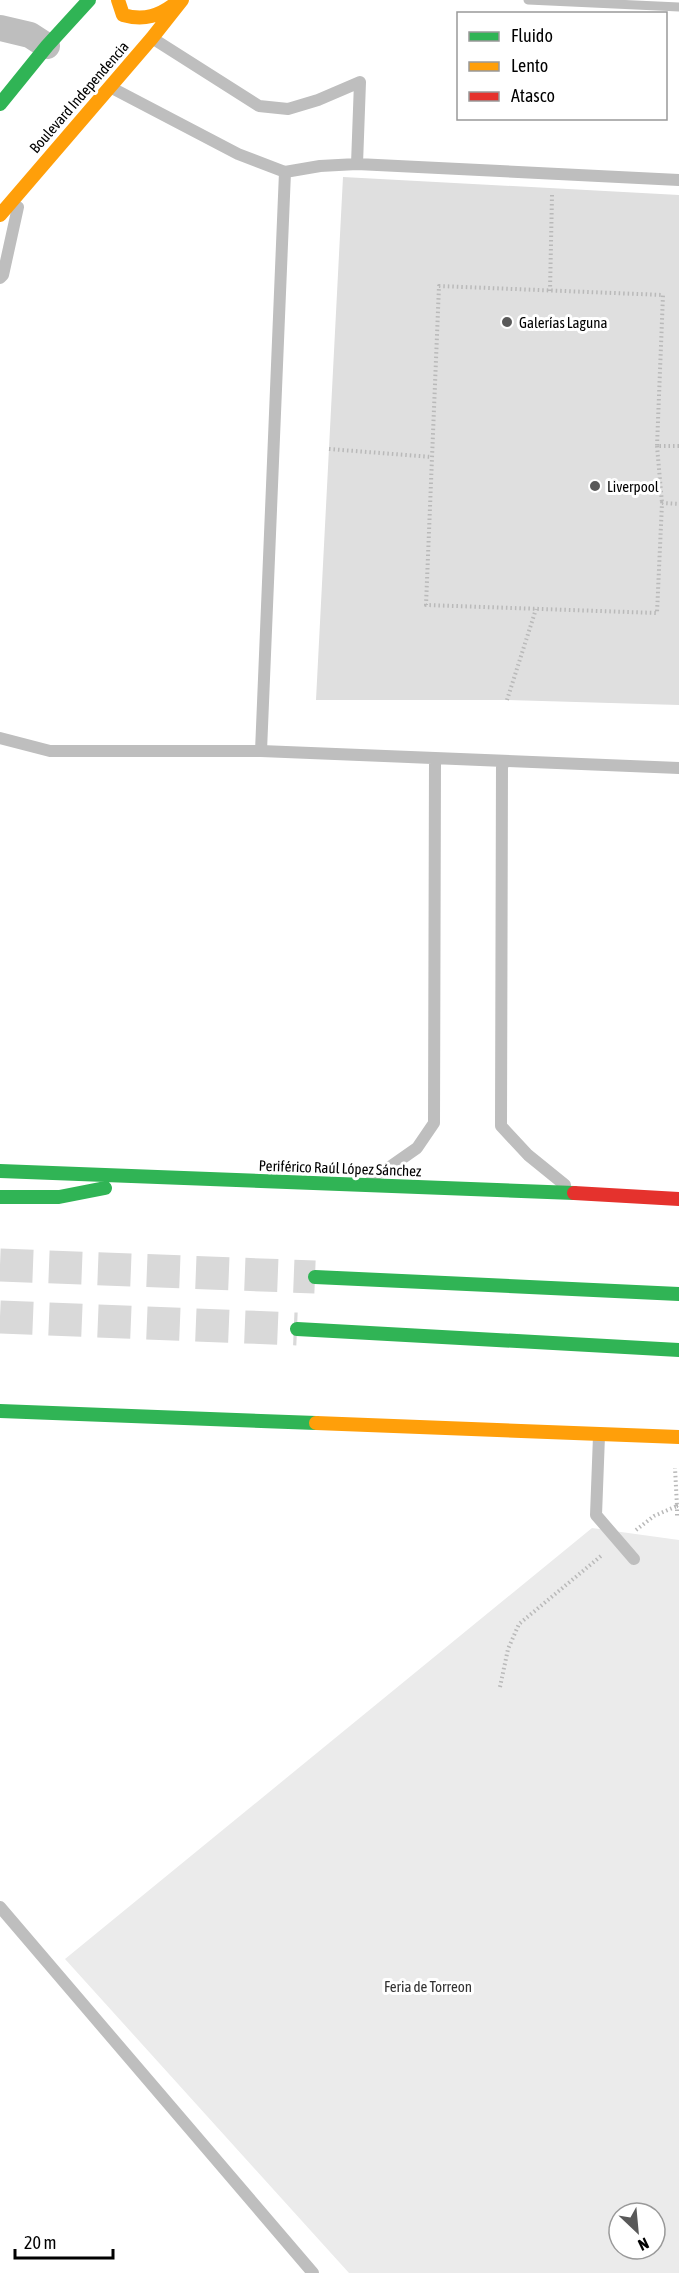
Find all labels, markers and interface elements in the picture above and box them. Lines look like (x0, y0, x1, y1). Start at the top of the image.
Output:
legend (457, 12, 667, 120)
text: Fluido (511, 25, 553, 46)
street label: Boulevard Independencia (26, 38, 132, 156)
text: Lento (511, 55, 548, 76)
text: Atasco (511, 85, 555, 106)
place label: Galerías Laguna (519, 314, 608, 331)
marker: Galerías Laguna (500, 315, 514, 329)
place label: Liverpool (607, 478, 659, 495)
marker: Liverpool (588, 479, 602, 493)
street label: Periférico Raúl López Sánchez (258, 1157, 422, 1179)
park label: Feria de Torreon (384, 1978, 472, 1995)
north arrow (607, 2201, 667, 2261)
scale bar (15, 2222, 112, 2260)
text: 20 m (24, 2232, 56, 2253)
text: N (635, 2234, 652, 2255)

